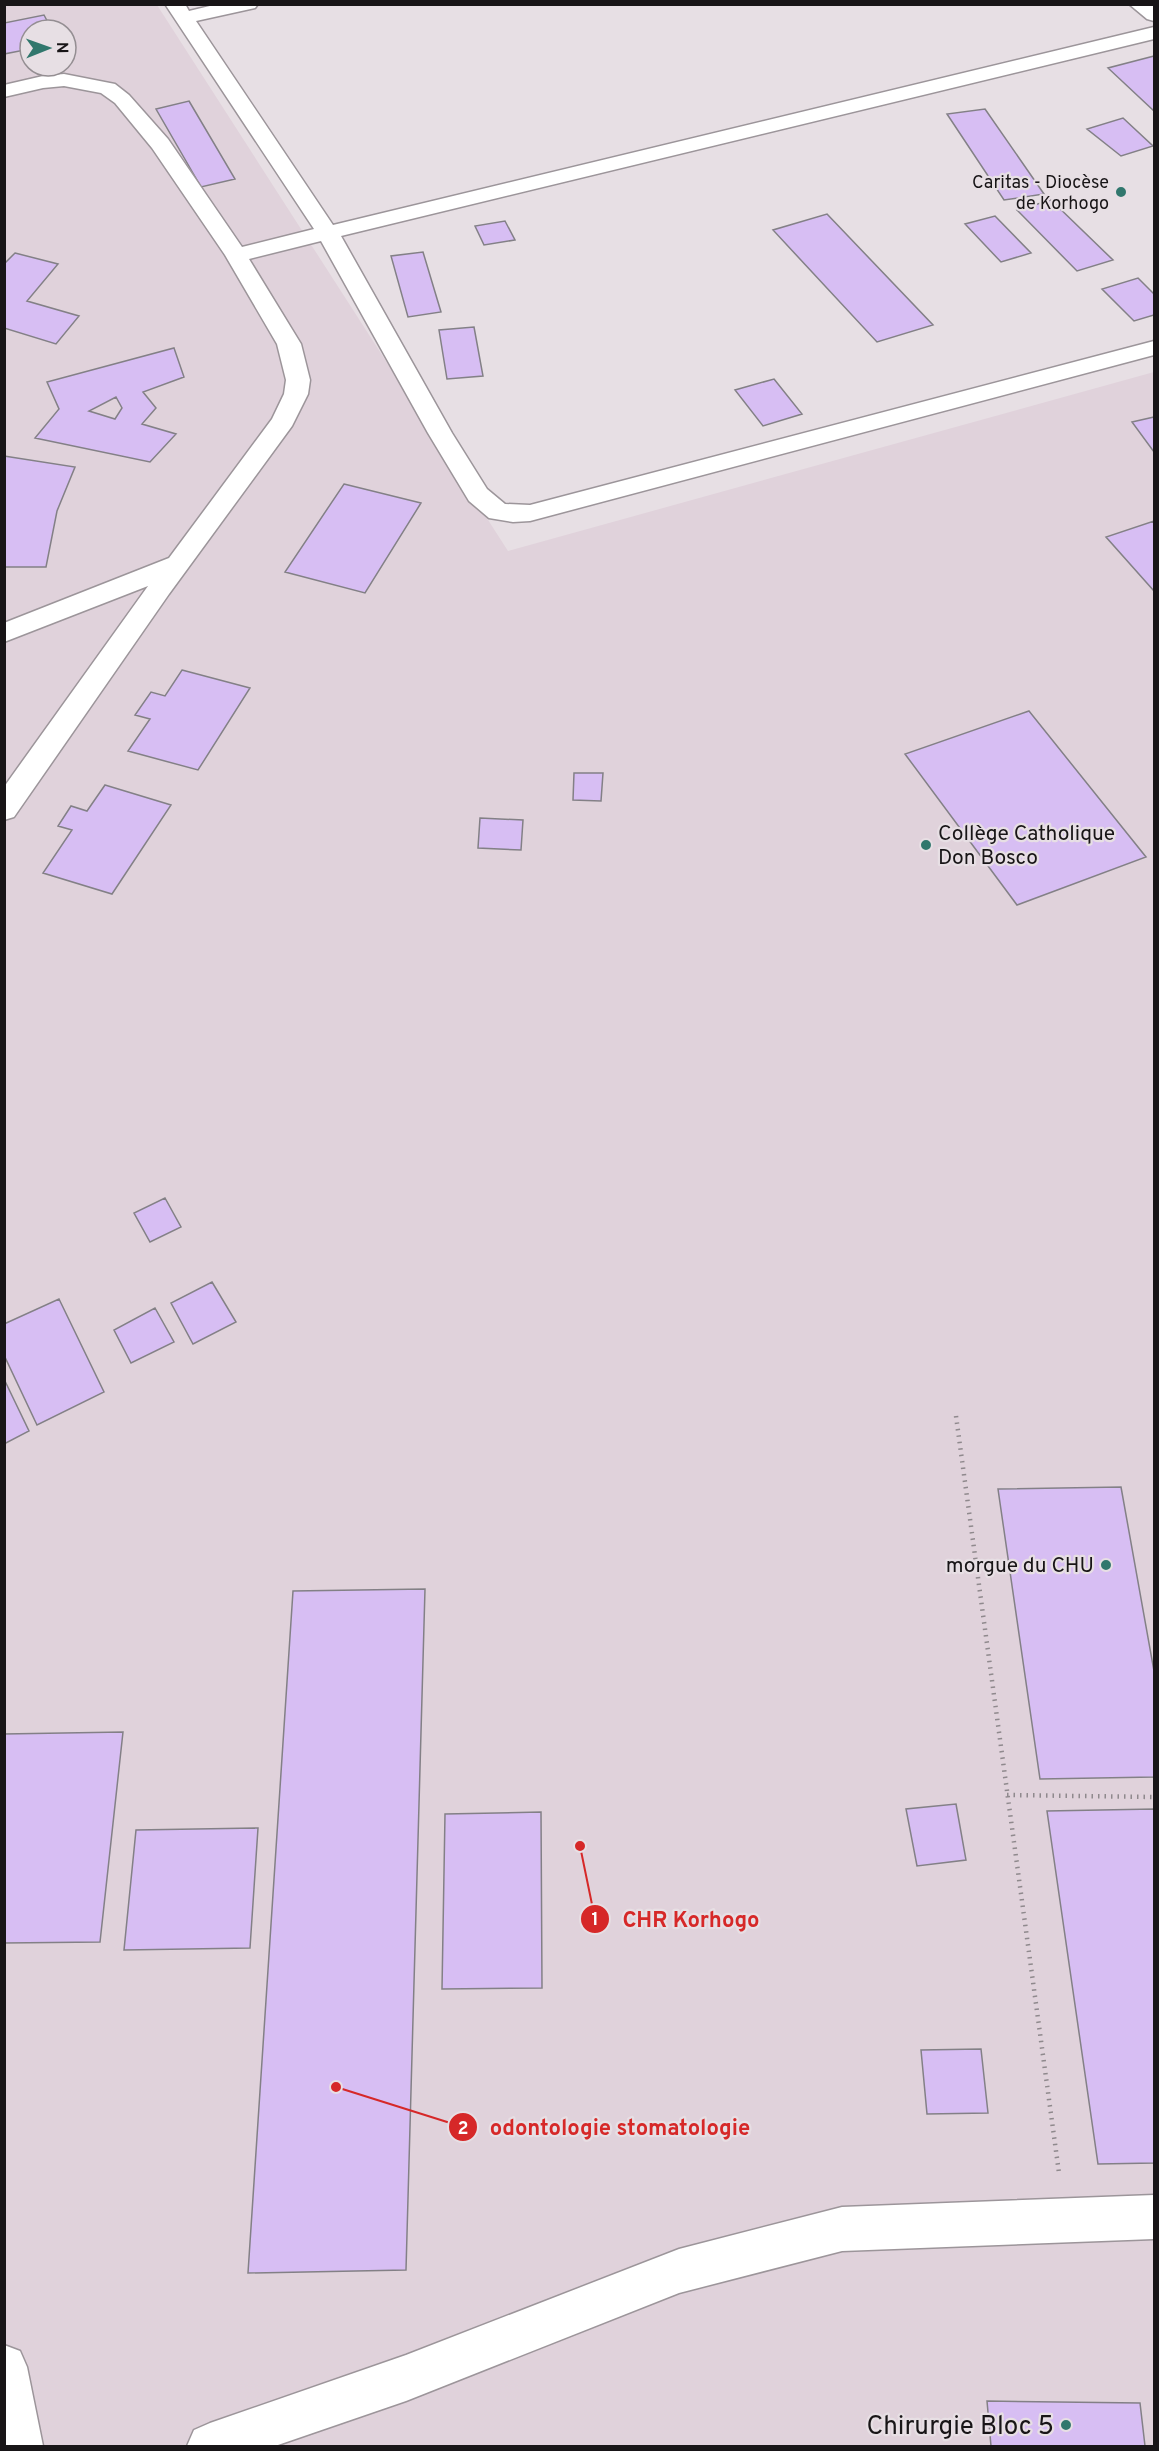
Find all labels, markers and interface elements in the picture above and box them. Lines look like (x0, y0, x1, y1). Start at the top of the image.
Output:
north arrow (18, 18, 78, 78)
text: N (51, 42, 71, 54)
place label: Caritas - Diocèse de Korhogo (972, 172, 1109, 216)
marker: Caritas - Diocèse de Korhogo (1114, 185, 1128, 199)
place label: Collège Catholique Don Bosco (938, 821, 1115, 872)
marker: Collège Catholique Don Bosco (919, 838, 933, 852)
place label: morgue du CHU (946, 1553, 1094, 1580)
marker: morgue du CHU (1099, 1558, 1113, 1572)
callout: CHR Korhogo (580, 1899, 771, 1939)
text: CHR Korhogo (623, 1908, 759, 1935)
text: 1 (591, 1909, 599, 1932)
callout: odontologie stomatologie (448, 2107, 762, 2147)
text: odontologie stomatologie (490, 2116, 750, 2143)
text: 2 (457, 2118, 469, 2141)
place label: Chirurgie Bloc 5 (866, 2411, 1054, 2444)
marker: Chirurgie Bloc 5 (1059, 2418, 1073, 2432)

